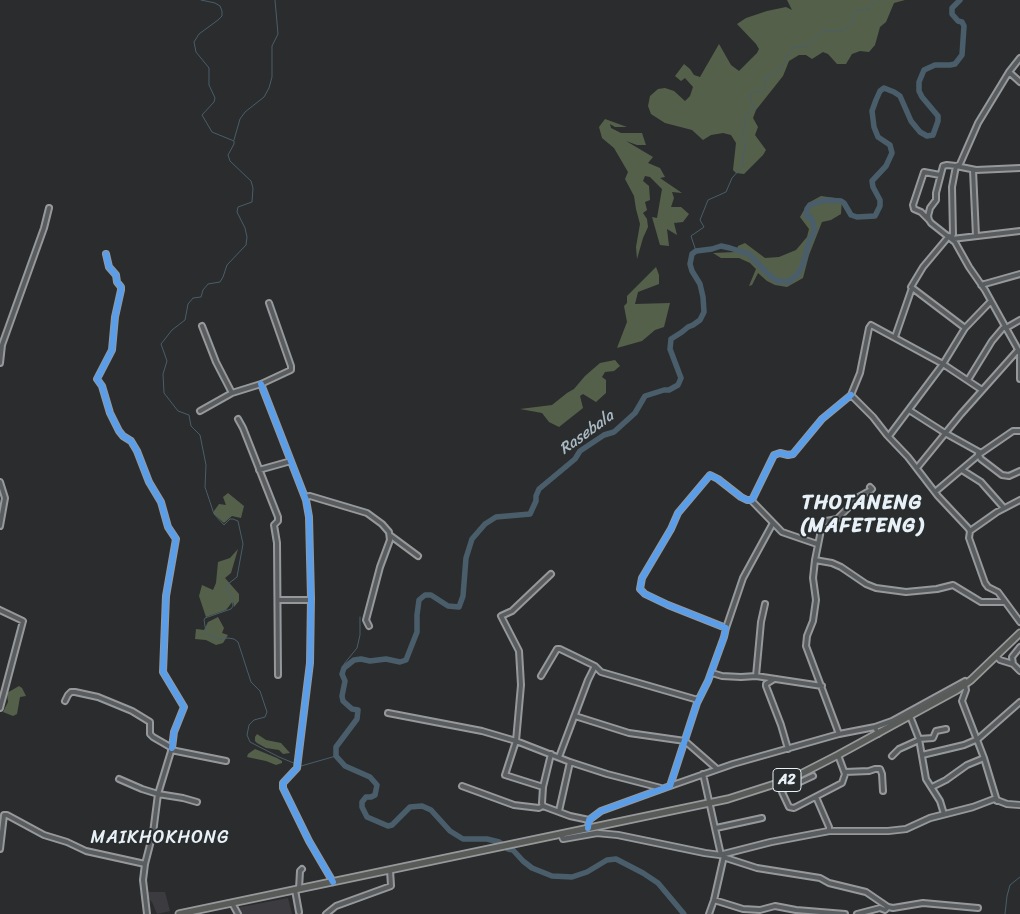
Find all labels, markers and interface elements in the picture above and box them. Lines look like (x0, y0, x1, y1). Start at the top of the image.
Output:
water label: Rasebala (556, 407, 618, 459)
district label: THOTANENG (MAFETENG) (799, 492, 925, 539)
road number: A2 (773, 768, 801, 792)
district label: MAIKHOKHONG (90, 827, 230, 849)

